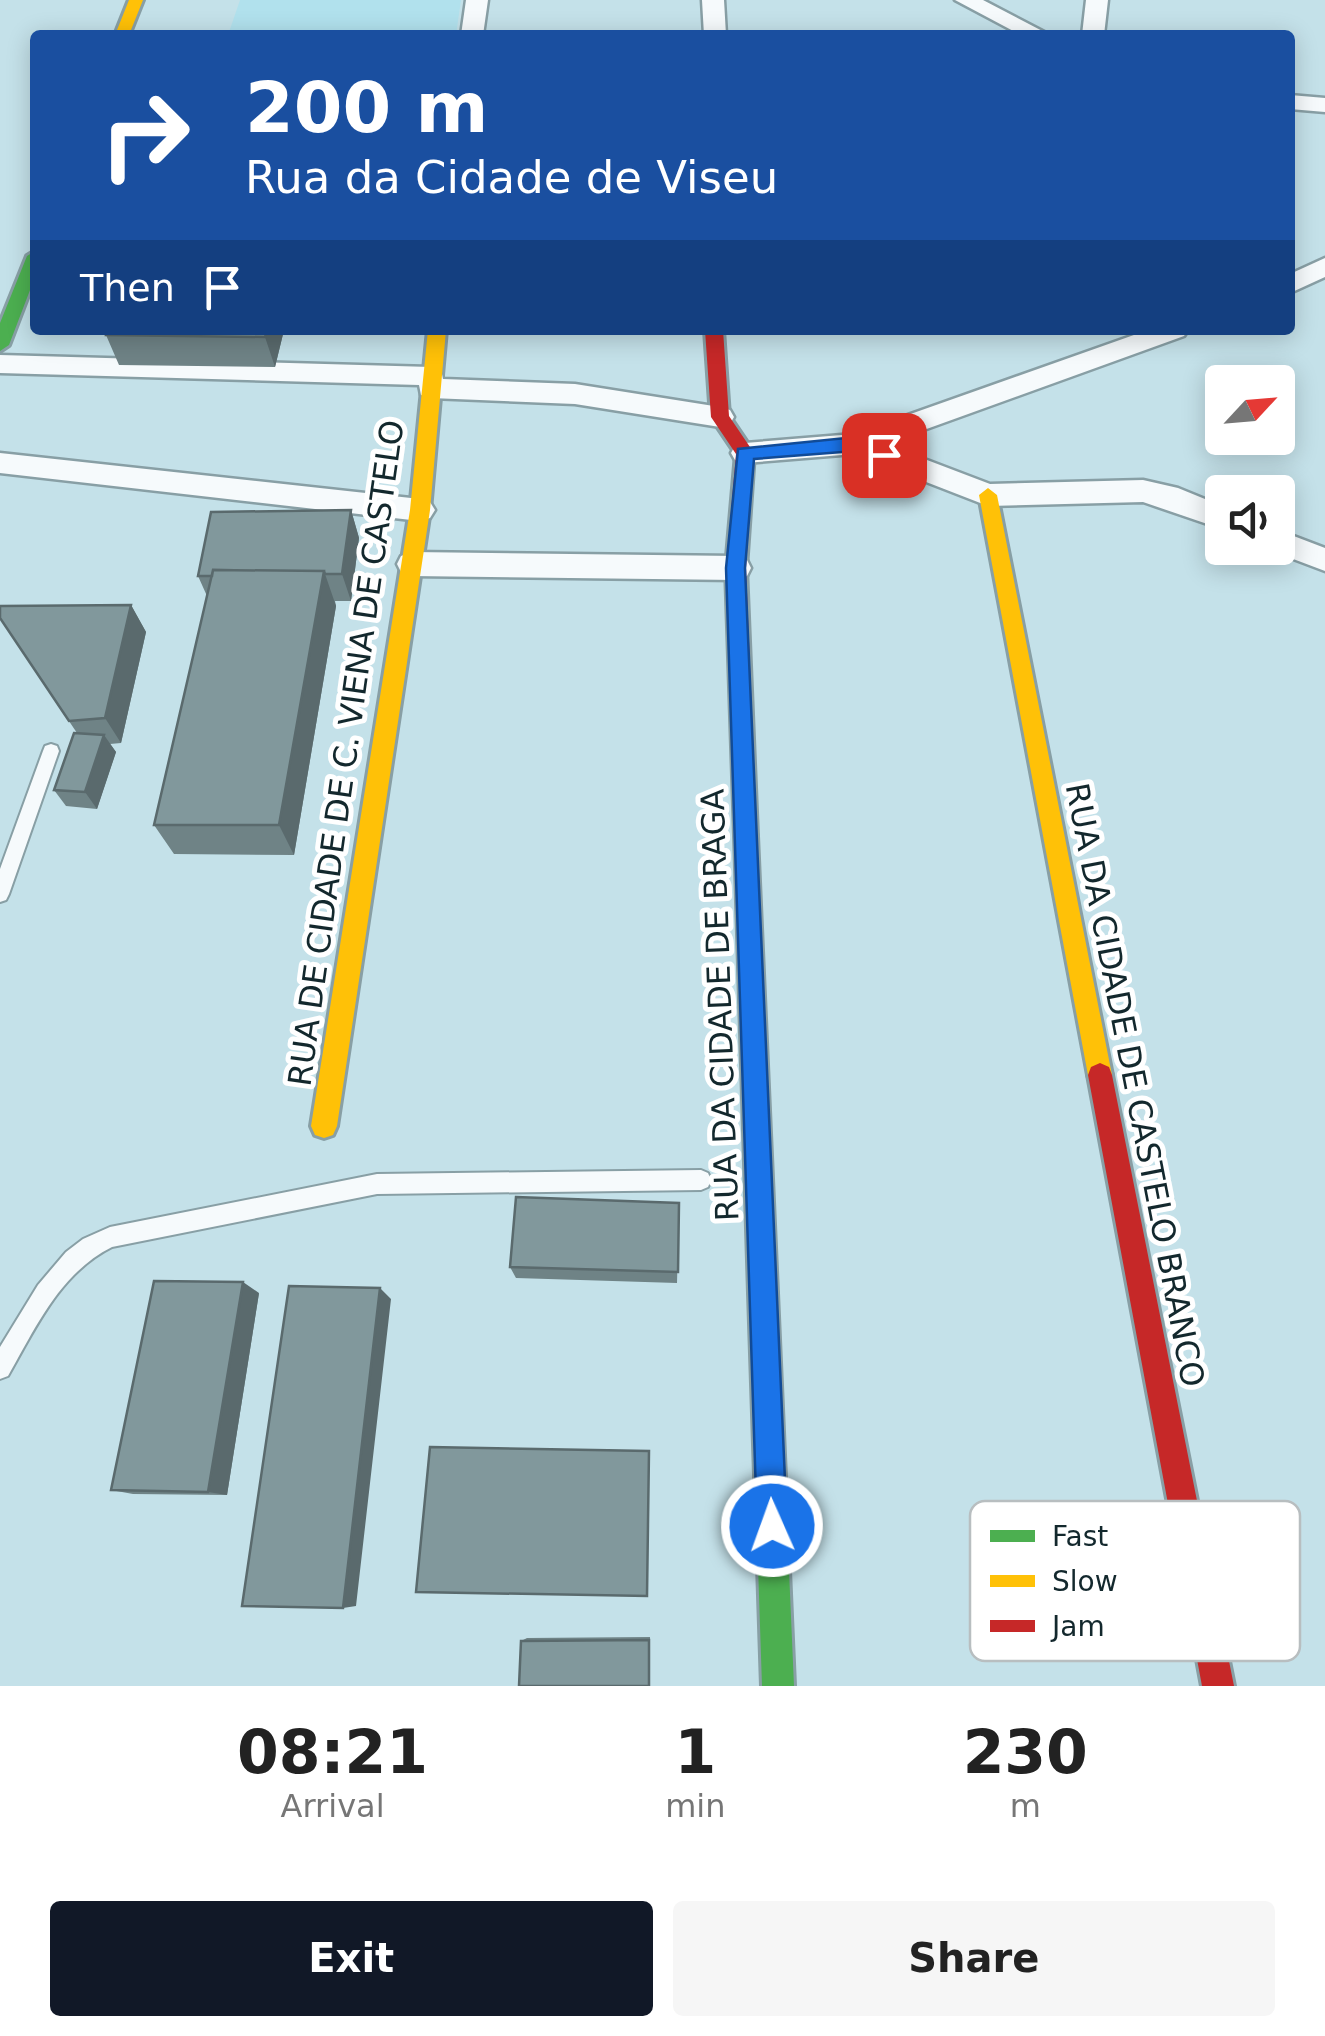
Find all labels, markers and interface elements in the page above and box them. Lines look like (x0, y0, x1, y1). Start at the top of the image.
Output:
text: 200 m (245, 67, 488, 149)
icon: right (80, 70, 210, 200)
text: Rua da Cidade de Viseu (245, 151, 778, 204)
icon: arrive (195, 260, 250, 315)
text: Then (80, 266, 175, 310)
north arrow (1205, 365, 1295, 455)
map controls (1205, 365, 1295, 565)
pin (842, 413, 927, 498)
street label: RUA DE CIDADE DE C. VIENA DE CASTELO (280, 418, 412, 1088)
icon: arrive (857, 428, 912, 483)
button: sound (1205, 475, 1295, 565)
street label: RUA DA CIDADE DE CASTELO BRANCO (1058, 780, 1212, 1390)
street label: RUA DA CIDADE DE BRAGA (693, 788, 747, 1222)
position arrow (720, 1474, 824, 1578)
legend (970, 1501, 1300, 1661)
text: Fast (1052, 1520, 1108, 1553)
text: Slow (1052, 1565, 1118, 1598)
text: Jam (1050, 1610, 1105, 1643)
text: 08:21 (237, 1717, 428, 1787)
text: 1 (674, 1717, 716, 1787)
text: 230 (963, 1717, 1088, 1787)
text: Arrival (281, 1787, 385, 1825)
text: min (665, 1787, 726, 1825)
text: m (1010, 1787, 1041, 1825)
button: Exit (50, 1901, 653, 2016)
button: Share (673, 1901, 1275, 2016)

